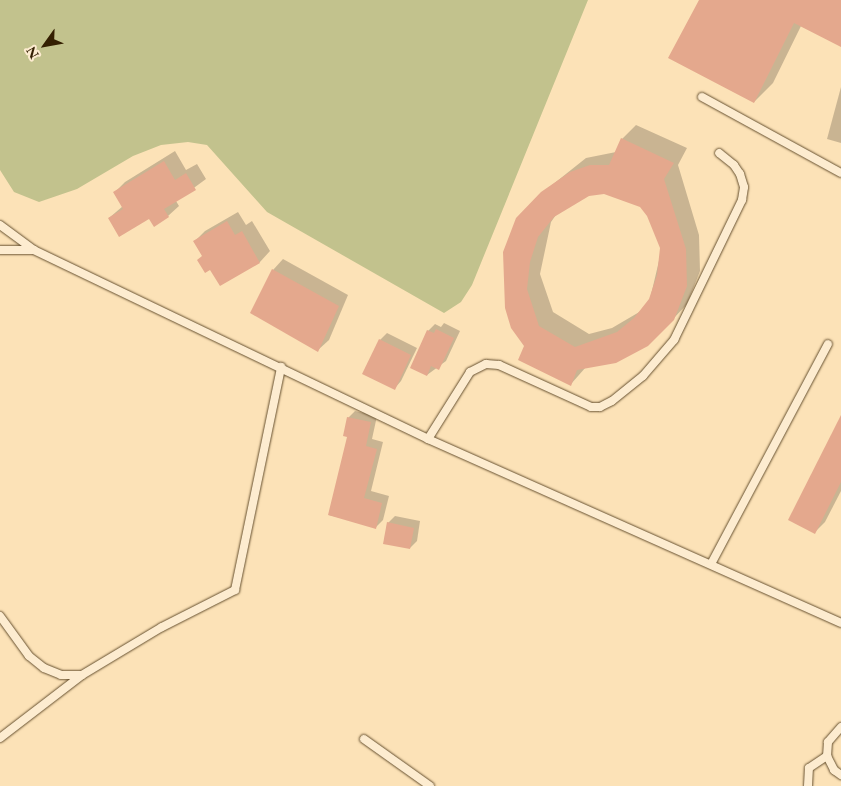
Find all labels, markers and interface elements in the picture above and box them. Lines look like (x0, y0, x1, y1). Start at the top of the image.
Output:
north arrow (20, 20, 70, 70)
text: N (22, 43, 43, 63)

